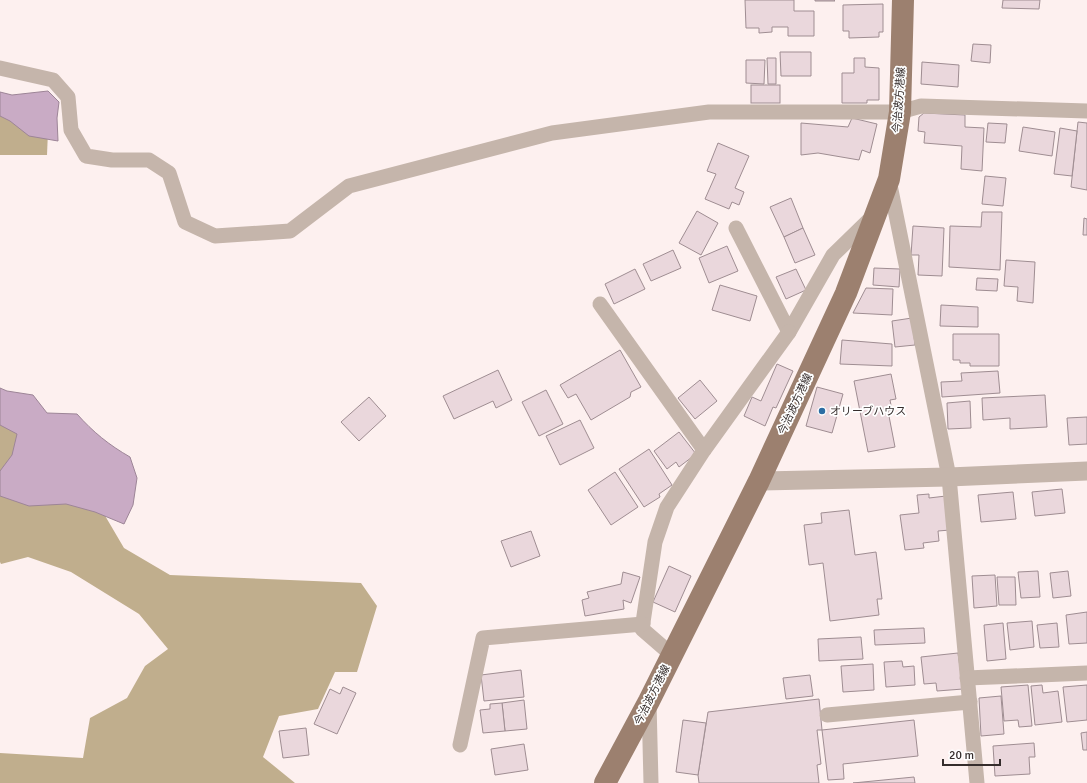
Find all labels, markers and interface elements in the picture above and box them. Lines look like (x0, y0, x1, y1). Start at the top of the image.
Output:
street label: 今治波方港線 (890, 67, 908, 133)
street label: 今治波方港線 (775, 371, 815, 437)
place label: オリーブハウス (830, 405, 906, 418)
marker: オリーブハウス (817, 406, 827, 416)
street label: 今治波方港線 (631, 663, 673, 727)
scale bar (943, 741, 1000, 767)
text: 20 m (949, 748, 974, 763)

